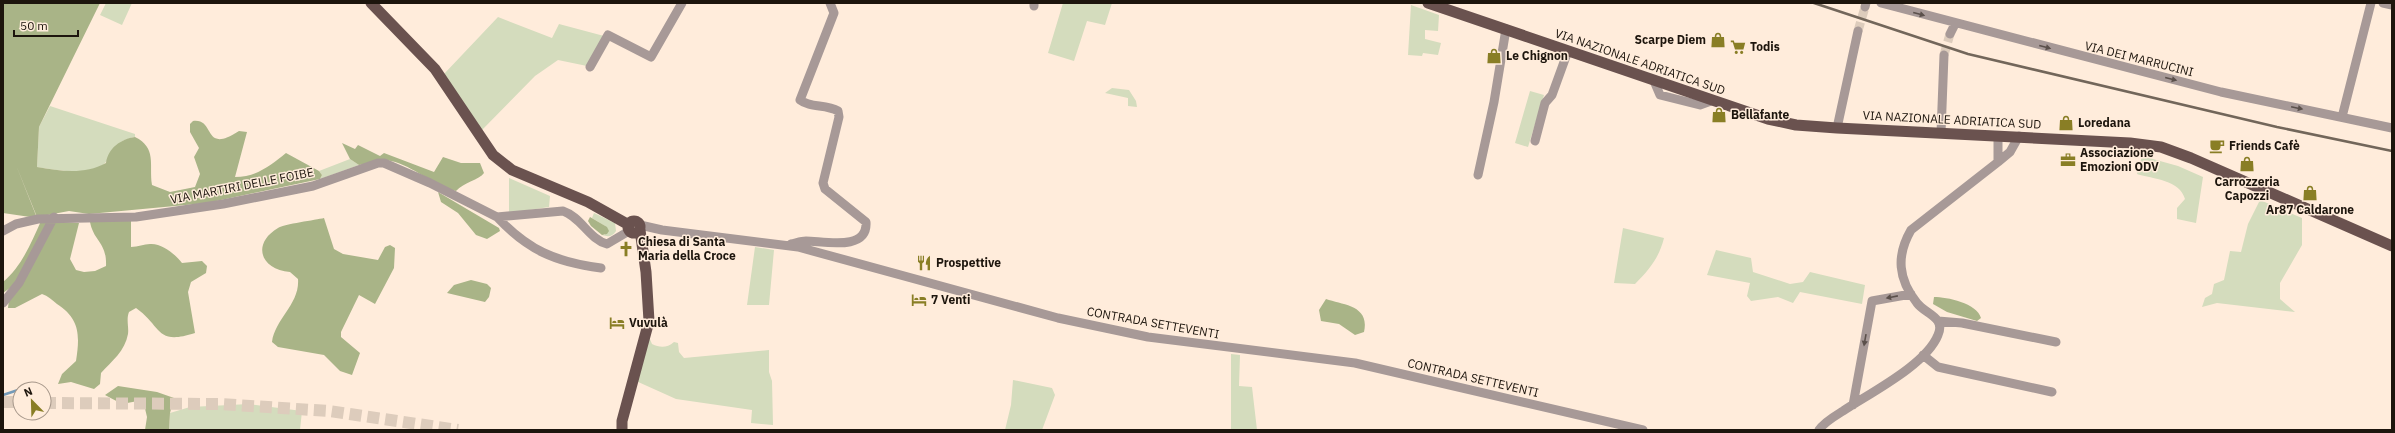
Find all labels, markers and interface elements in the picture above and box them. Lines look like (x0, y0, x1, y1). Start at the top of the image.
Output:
one-way arrow (1913, 11, 1925, 17)
scale bar (14, 12, 78, 38)
text: 50 m (20, 18, 48, 33)
street label: VIA NAZIONALE ADRIATICA SUD (1553, 25, 1727, 98)
shop icon: Scarpe Diem (1709, 31, 1727, 49)
place label: Scarpe Diem (1634, 32, 1706, 47)
supermarket icon: Todis (1729, 38, 1747, 56)
street label: VIA DEI MARRUCINI (2083, 38, 2195, 79)
place label: Todis (1750, 39, 1780, 54)
one-way arrow (2039, 44, 2051, 50)
shop icon: Le Chignon (1485, 47, 1503, 65)
place label: Le Chignon (1506, 48, 1568, 63)
one-way arrow (2164, 77, 2177, 83)
one-way arrow (2291, 105, 2303, 111)
shop icon: Bellafante (1710, 106, 1728, 124)
place label: Bellafante (1731, 107, 1790, 122)
street label: VIA NAZIONALE ADRIATICA SUD (1862, 107, 2042, 132)
shop icon: Loredana (2057, 114, 2075, 132)
place label: Loredana (2078, 115, 2131, 130)
cafe icon: Friends Cafè (2208, 137, 2226, 155)
place label: Friends Cafè (2229, 138, 2300, 153)
place label: Associazione Emozioni ODV (2080, 145, 2159, 174)
office icon: Associazione Emozioni ODV (2059, 151, 2077, 169)
shop icon: Carrozzeria Capozzi (2238, 155, 2256, 173)
street label: VIA MARTIRI DELLE FOIBE (169, 164, 315, 207)
place label: Carrozzeria Capozzi (2214, 174, 2280, 203)
shop icon: Ar87 Caldarone (2301, 184, 2319, 202)
place label: Ar87 Caldarone (2266, 202, 2354, 217)
place label: Chiesa di Santa Maria della Croce (638, 234, 736, 263)
church icon: Chiesa di Santa Maria della Croce (617, 240, 635, 258)
restaurant icon: Prospettive (915, 254, 933, 272)
place label: Prospettive (936, 255, 1001, 270)
hotel icon: 7 Venti (910, 291, 928, 309)
place label: 7 Venti (931, 292, 970, 307)
one-way arrow (1885, 295, 1898, 301)
street label: CONTRADA SETTEVENTI (1086, 303, 1221, 342)
hotel icon: Vuvulà (608, 314, 626, 332)
place label: Vuvulà (629, 315, 668, 330)
one-way arrow (1862, 334, 1868, 346)
street label: CONTRADA SETTEVENTI (1406, 355, 1540, 400)
north arrow (12, 381, 52, 421)
text: N (22, 384, 35, 400)

